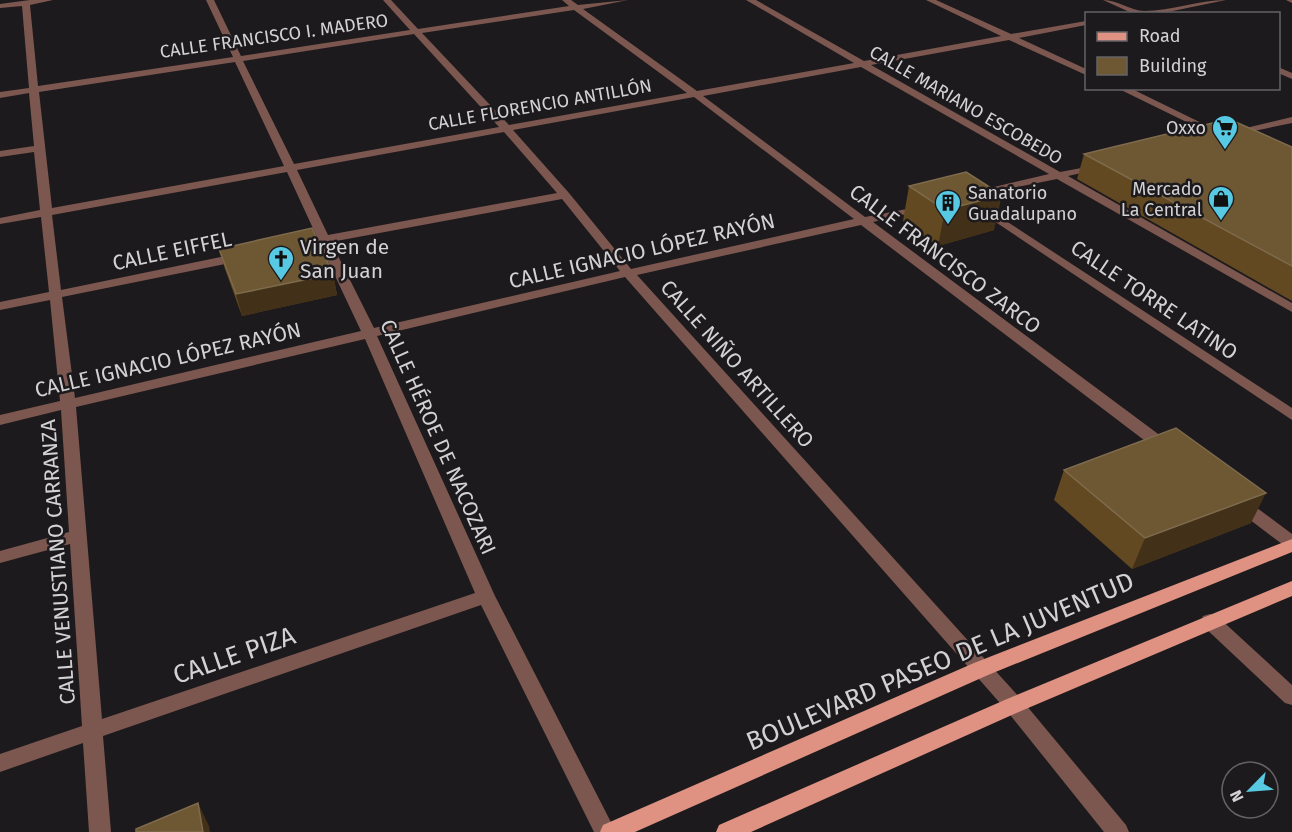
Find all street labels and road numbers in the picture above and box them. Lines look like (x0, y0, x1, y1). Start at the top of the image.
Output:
street label: CALLE FRANCISCO I. MADERO (158, 9, 390, 63)
street label: CALLE MARIANO ESCOBEDO (866, 41, 1066, 169)
street label: CALLE FLORENCIO ANTILLÓN (426, 74, 654, 136)
street label: CALLE FRANCISCO ZARCO (844, 178, 1046, 340)
street label: CALLE IGNACIO LÓPEZ RAYÓN (506, 208, 778, 294)
street label: CALLE EIFFEL (110, 226, 235, 276)
street label: CALLE TORRE LATINO (1066, 234, 1242, 366)
street label: CALLE NIÑO ARTILLERO (655, 275, 819, 453)
street label: CALLE HÉROE DE NACOZARI (374, 315, 502, 559)
street label: CALLE IGNACIO LÓPEZ RAYÓN (32, 317, 304, 403)
street label: CALLE VENUSTIANO CARRANZA (35, 419, 81, 705)
street label: BOULEVARD PASEO DE LA JUVENTUD (742, 565, 1139, 757)
street label: CALLE PIZA (169, 620, 300, 691)

